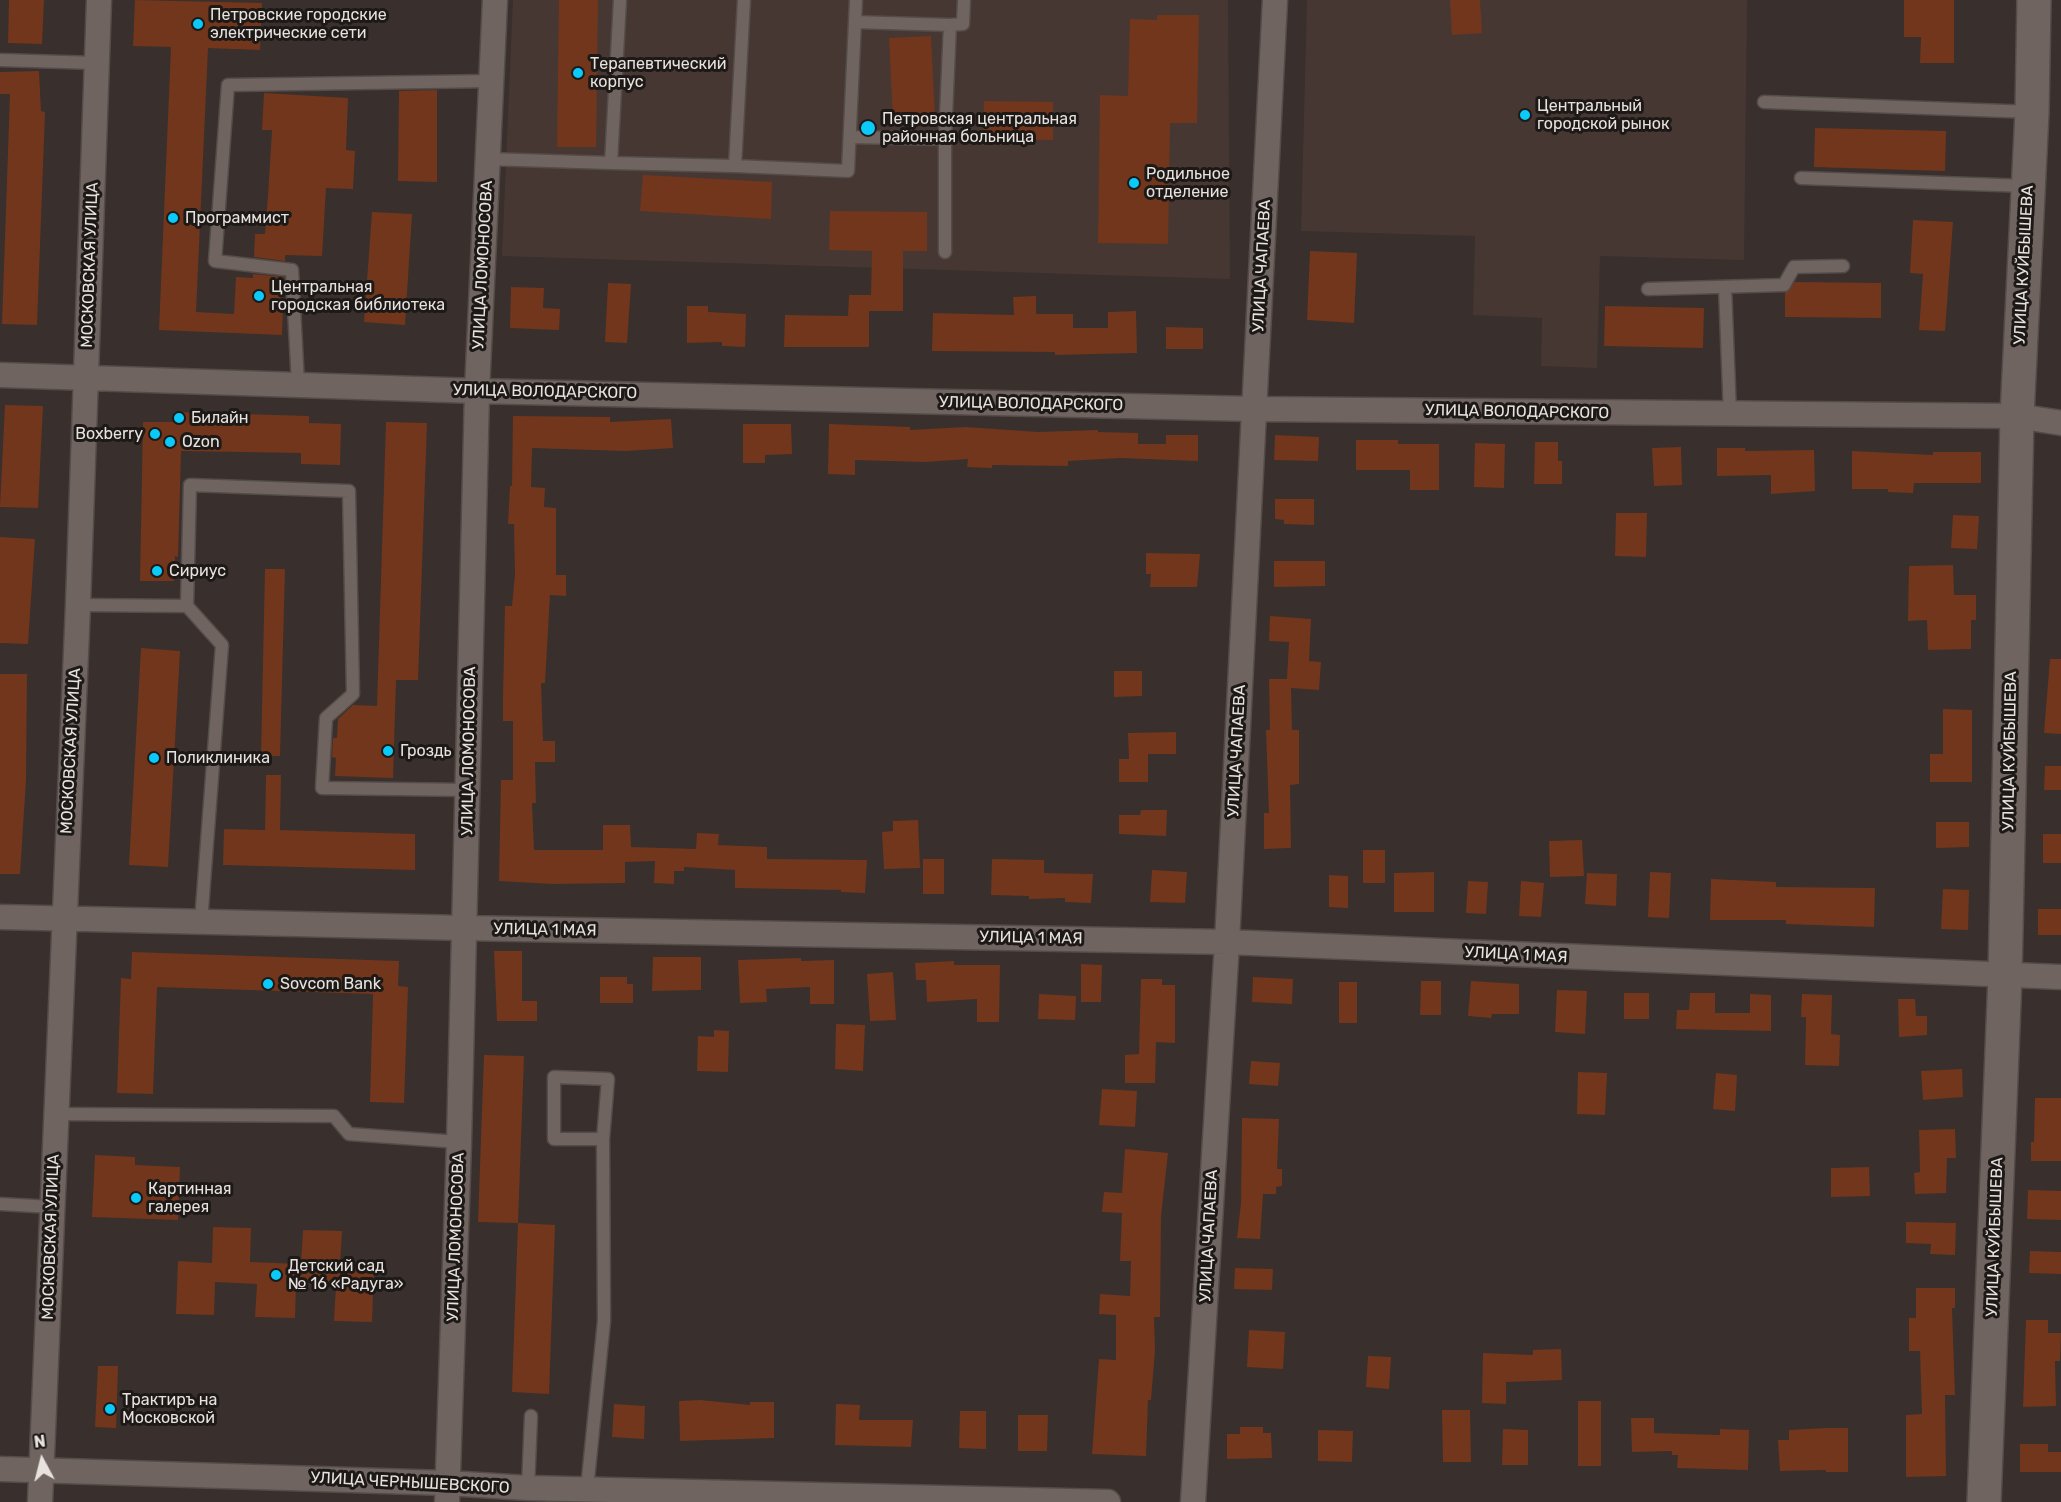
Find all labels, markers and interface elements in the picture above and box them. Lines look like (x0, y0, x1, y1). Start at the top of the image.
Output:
place label: Петровские городские электрические сети (210, 5, 387, 43)
marker: Петровские городские электрические сети (191, 17, 205, 31)
place label: Терапевтический корпус (590, 54, 727, 92)
marker: Терапевтический корпус (571, 66, 585, 80)
place label: Центральный городской рынок (1537, 96, 1669, 134)
marker: Центральный городской рынок (1518, 108, 1532, 122)
place label: Петровская центральная районная больница (882, 109, 1077, 147)
marker: Петровская центральная районная больница (859, 119, 877, 137)
place label: Родильное отделение (1146, 164, 1230, 202)
marker: Родильное отделение (1127, 176, 1141, 190)
street label: УЛИЦА ЛОМОНОСОВА (469, 180, 497, 350)
street label: МОСКОВСКАЯ УЛИЦА (78, 182, 102, 348)
street label: УЛИЦА КУЙБЫШЕВА (2010, 185, 2038, 345)
street label: УЛИЦА ЧАПАЕВА (1249, 199, 1275, 333)
place label: Программист (185, 208, 289, 228)
marker: Программист (166, 211, 180, 225)
place label: Центральная городская библиотека (271, 277, 445, 315)
marker: Центральная городская библиотека (252, 289, 266, 303)
street label: УЛИЦА ВОЛОДАРСКОГО (453, 381, 637, 403)
street label: УЛИЦА ВОЛОДАРСКОГО (939, 393, 1123, 415)
street label: УЛИЦА ВОЛОДАРСКОГО (1425, 401, 1609, 423)
place label: Билайн (191, 408, 249, 428)
marker: Билайн (172, 411, 186, 425)
place label: Boxberry (75, 424, 143, 444)
marker: Boxberry (148, 427, 162, 441)
place label: Ozon (182, 432, 220, 452)
marker: Ozon (163, 435, 177, 449)
place label: Сириус (169, 561, 226, 581)
marker: Сириус (150, 564, 164, 578)
street label: УЛИЦА ЛОМОНОСОВА (458, 666, 480, 836)
street label: МОСКОВСКАЯ УЛИЦА (57, 668, 85, 834)
street label: УЛИЦА КУЙБЫШЕВА (1999, 671, 2021, 831)
street label: УЛИЦА ЧАПАЕВА (1224, 684, 1250, 818)
place label: Гроздь (400, 741, 452, 761)
marker: Гроздь (381, 744, 395, 758)
place label: Поликлиника (166, 748, 270, 768)
marker: Поликлиника (147, 751, 161, 765)
street label: УЛИЦА 1 МАЯ (493, 920, 597, 940)
street label: УЛИЦА 1 МАЯ (979, 928, 1083, 948)
street label: УЛИЦА 1 МАЯ (1464, 943, 1568, 967)
place label: Sovcom Bank (280, 974, 381, 994)
marker: Sovcom Bank (261, 977, 275, 991)
street label: УЛИЦА ЛОМОНОСОВА (443, 1152, 469, 1322)
street label: МОСКОВСКАЯ УЛИЦА (39, 1154, 63, 1320)
street label: УЛИЦА КУЙБЫШЕВА (1983, 1157, 2007, 1317)
street label: УЛИЦА ЧАПАЕВА (1196, 1169, 1222, 1303)
place label: Картинная галерея (148, 1179, 232, 1217)
marker: Картинная галерея (129, 1191, 143, 1205)
place label: Детский сад № 16 «Радуга» (288, 1256, 403, 1294)
marker: Детский сад № 16 «Радуга» (269, 1268, 283, 1282)
place label: Трактиръ на Московской (122, 1390, 217, 1428)
marker: Трактиръ на Московской (103, 1402, 117, 1416)
north arrow (12, 1430, 72, 1490)
text: N (33, 1432, 47, 1452)
street label: УЛИЦА ЧЕРНЫШЕВСКОГО (310, 1468, 510, 1498)

